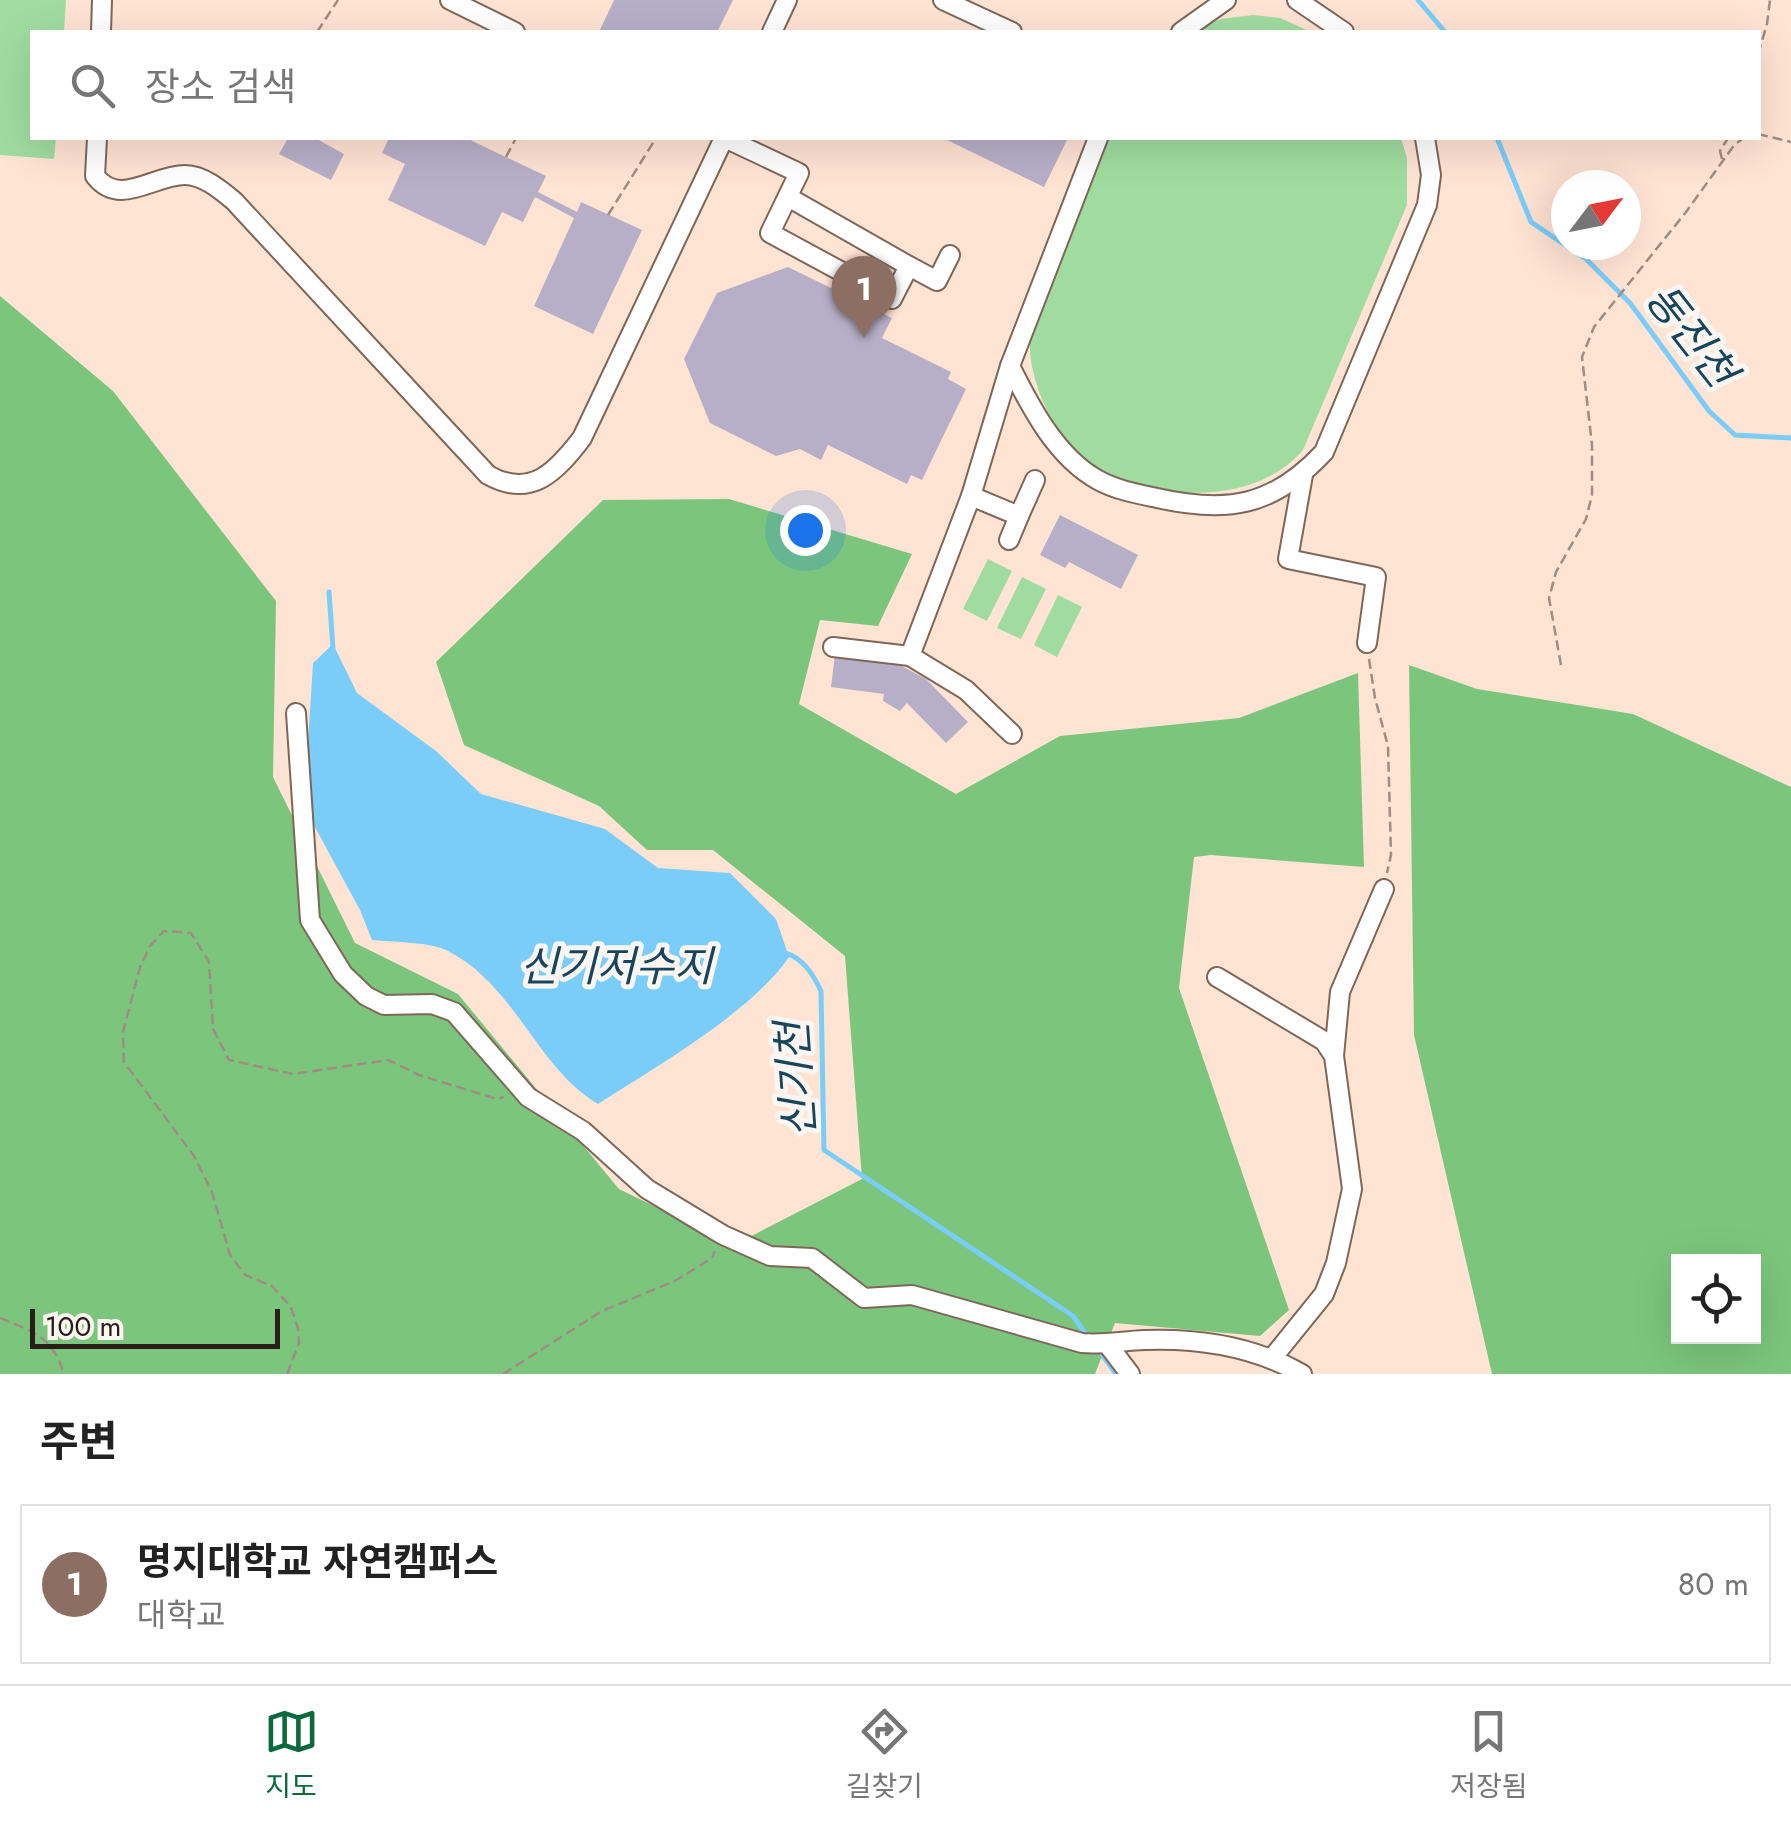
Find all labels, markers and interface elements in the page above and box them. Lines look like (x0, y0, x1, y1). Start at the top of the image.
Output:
search box (30, 30, 1761, 140)
icon: search (65, 58, 120, 113)
text: 장소 검색 (145, 59, 296, 114)
north arrow (1551, 170, 1641, 260)
pin: 1 (832, 255, 896, 338)
water label: 동진천 (1631, 271, 1753, 403)
your location (780, 505, 831, 556)
water label: 신기저수지 (519, 936, 716, 997)
water label: 신기천 (761, 1016, 830, 1140)
map controls (1671, 1254, 1761, 1344)
button: locate (1671, 1254, 1761, 1344)
scale bar (30, 1304, 280, 1348)
text: 100 m (45, 1306, 121, 1347)
text: 주변 (40, 1411, 117, 1472)
text: 명지대학교 자연캠퍼스 (137, 1534, 498, 1589)
text: 1 (66, 1561, 83, 1607)
text: 80 m (1678, 1561, 1749, 1607)
text: 대학교 (137, 1592, 225, 1638)
tab: 지도 (264, 1704, 319, 1807)
tab: 길찾기 (846, 1704, 923, 1807)
tab: 저장됨 (1450, 1704, 1527, 1807)

